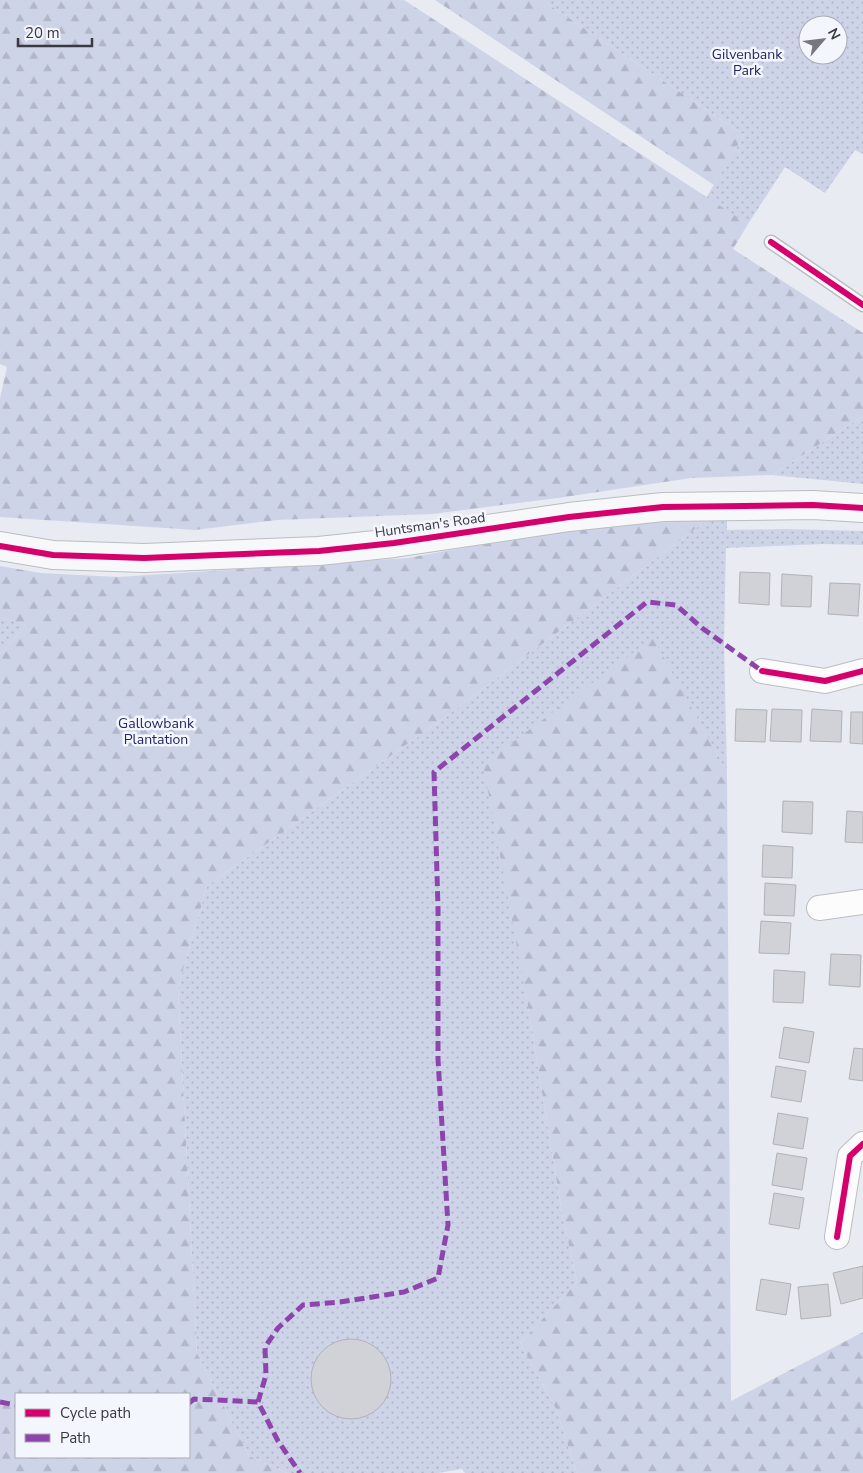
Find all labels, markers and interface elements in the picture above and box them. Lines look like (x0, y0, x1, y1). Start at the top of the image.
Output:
scale bar (18, 15, 91, 47)
north arrow (798, 15, 848, 65)
text: 20 m (25, 23, 60, 43)
text: N (823, 25, 845, 43)
park label: Gilvenbank Park (712, 45, 783, 80)
street label: Huntsman's Road (373, 508, 487, 542)
park label: Gallowbank Plantation (118, 714, 195, 749)
legend (15, 1393, 190, 1458)
text: Cycle path (60, 1403, 131, 1423)
text: Path (60, 1428, 91, 1448)

